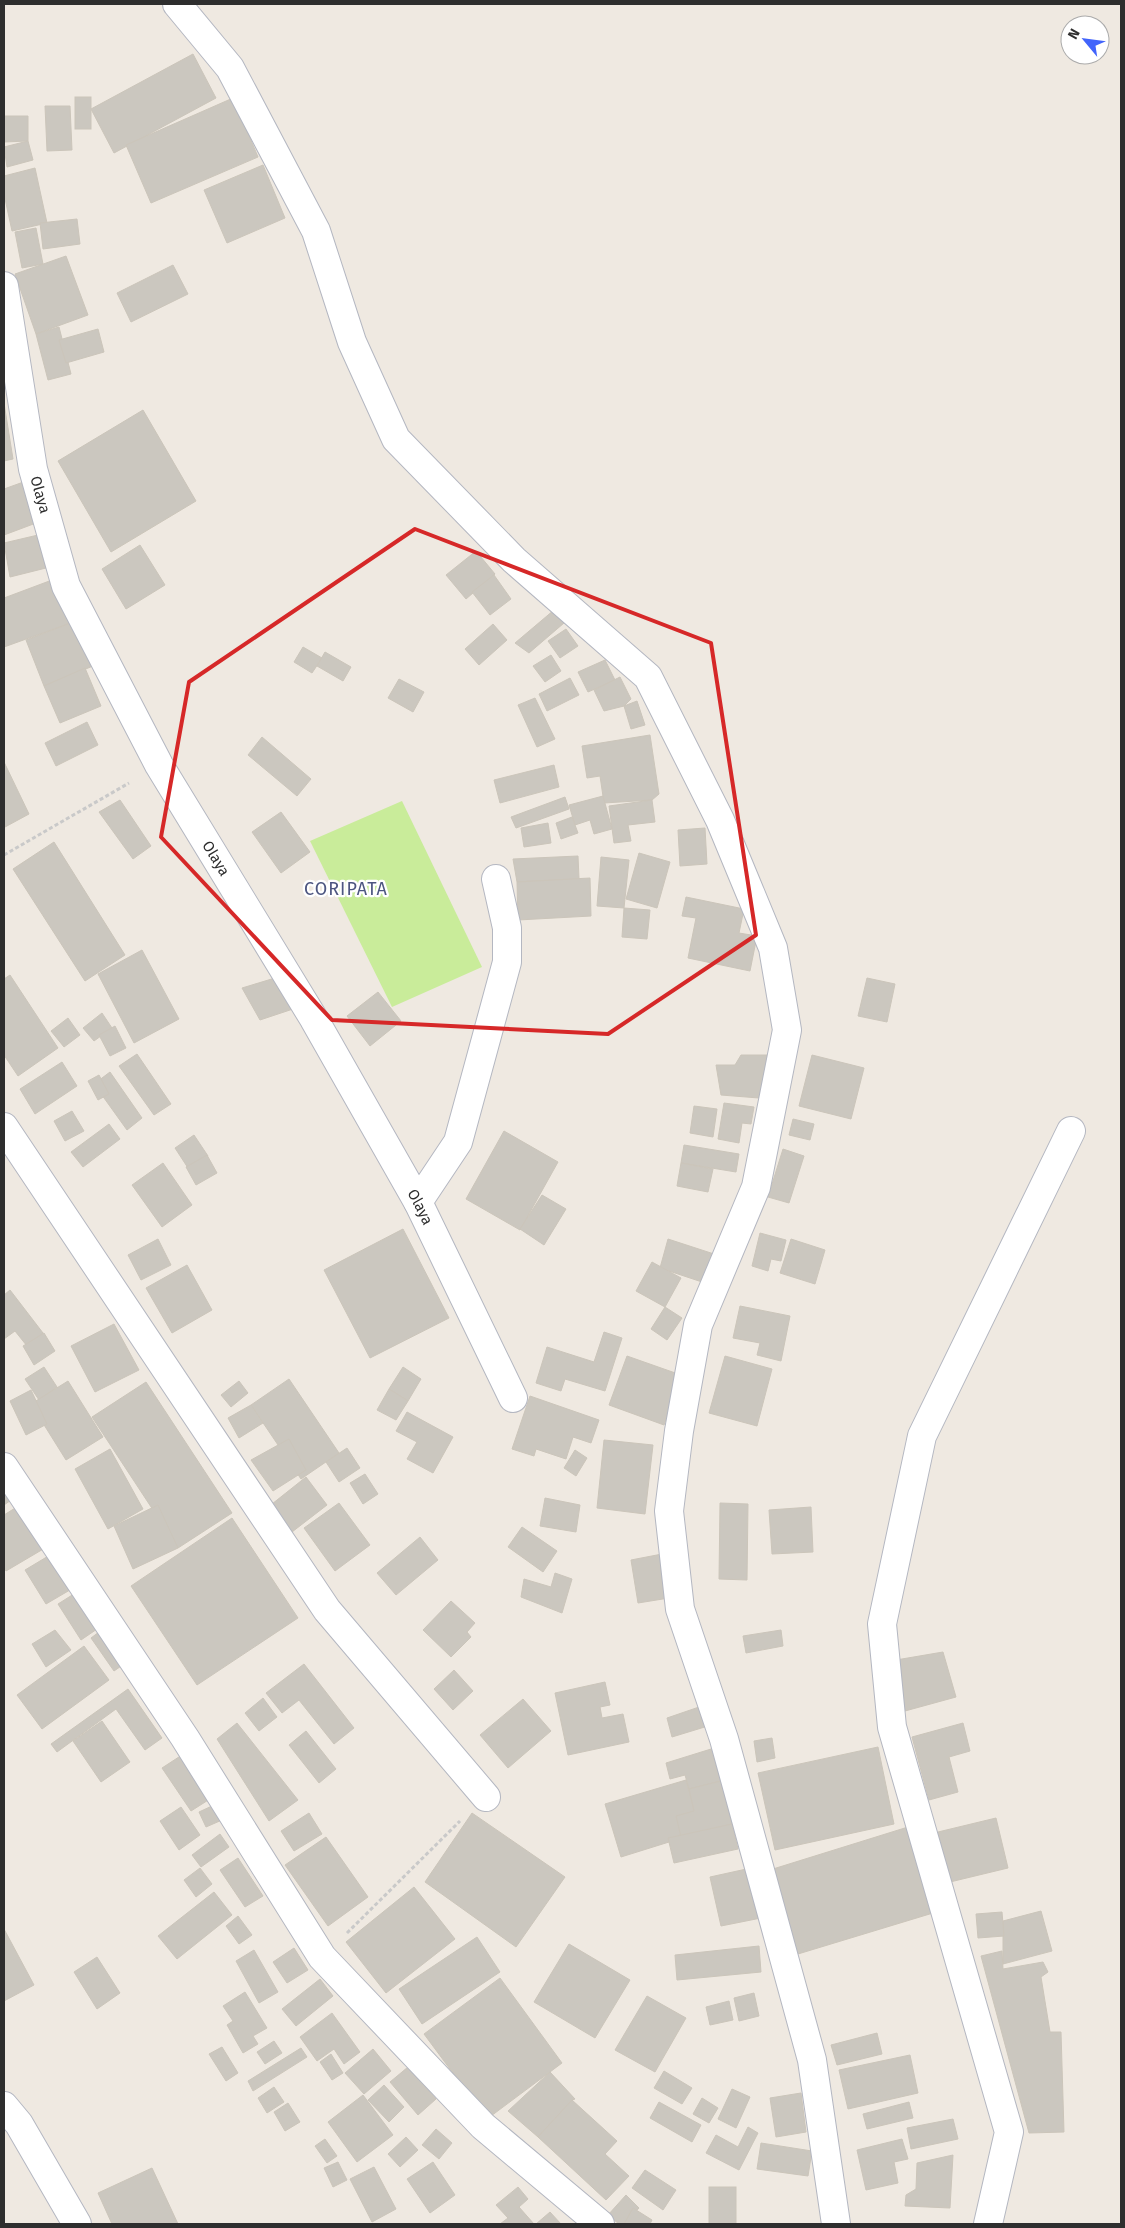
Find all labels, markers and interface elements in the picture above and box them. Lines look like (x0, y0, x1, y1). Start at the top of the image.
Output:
north arrow (1060, 15, 1110, 65)
text: N (1064, 26, 1084, 42)
street label: Olaya (26, 474, 54, 515)
street label: Olaya (198, 838, 234, 879)
district label: CORIPATA (304, 878, 388, 900)
street label: Olaya (403, 1186, 437, 1228)

